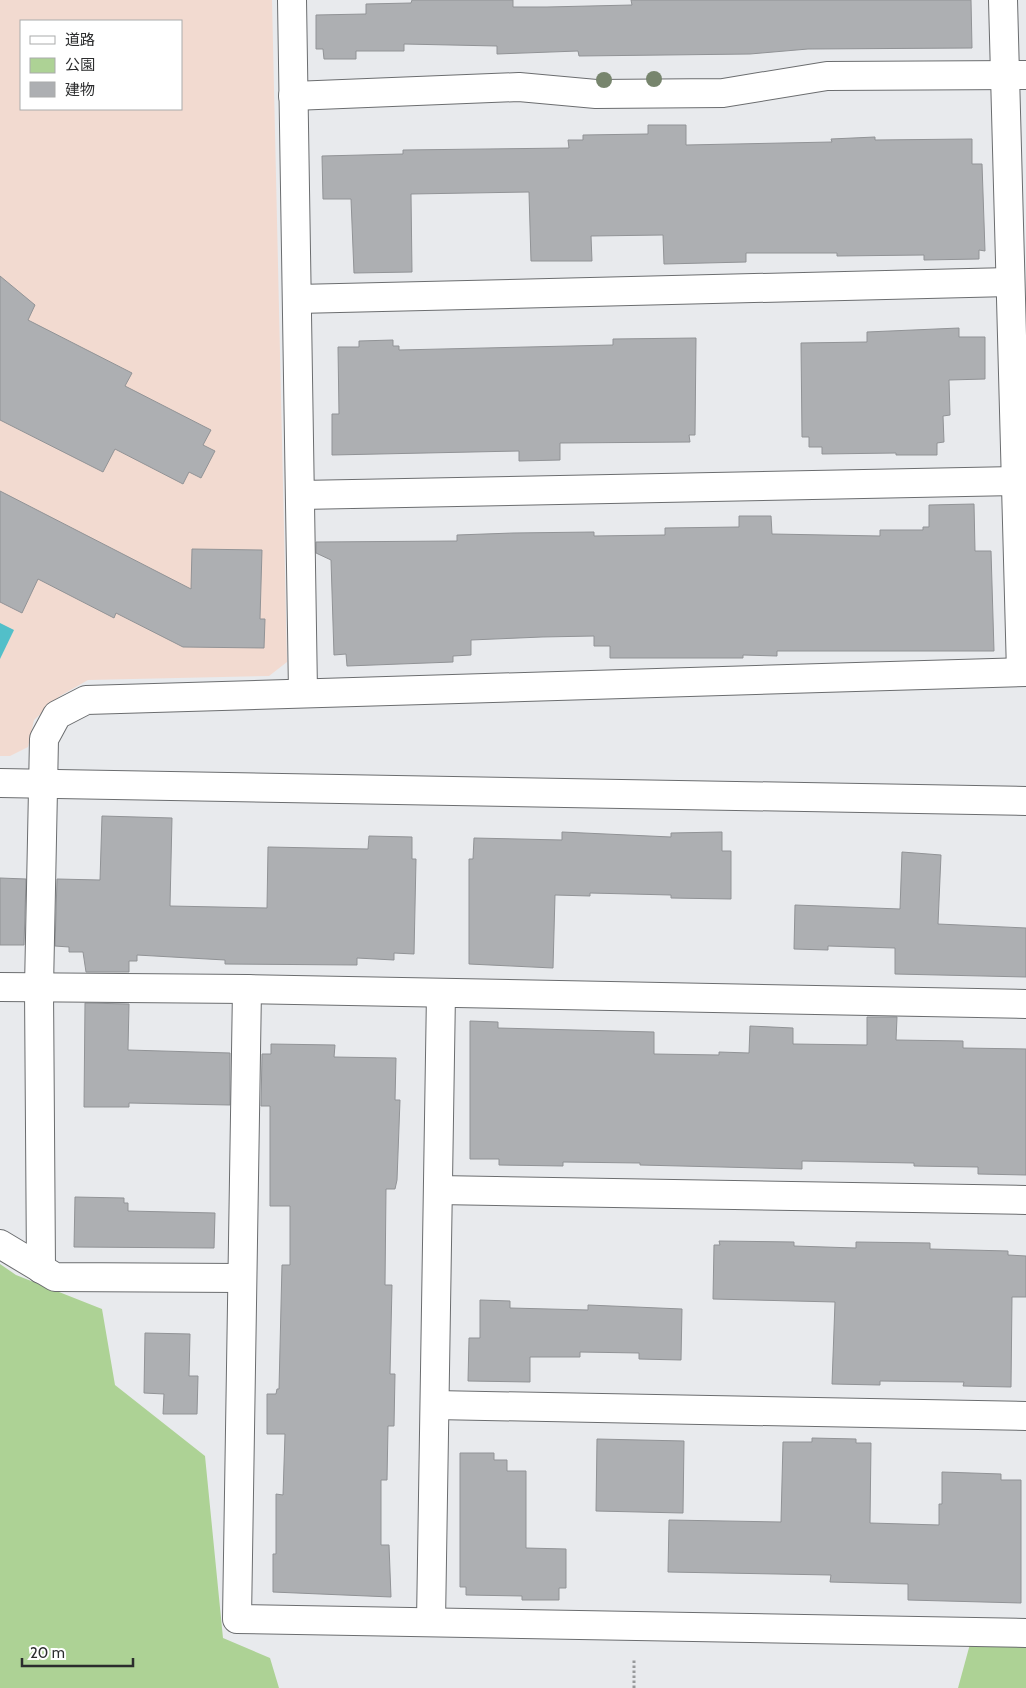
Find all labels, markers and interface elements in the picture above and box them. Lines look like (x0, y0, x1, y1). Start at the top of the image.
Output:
legend (20, 20, 182, 110)
text: 道路 (65, 31, 95, 49)
text: 公園 (65, 56, 95, 74)
text: 建物 (65, 81, 95, 99)
scale bar (22, 1636, 134, 1668)
text: 20 m (30, 1644, 65, 1662)

